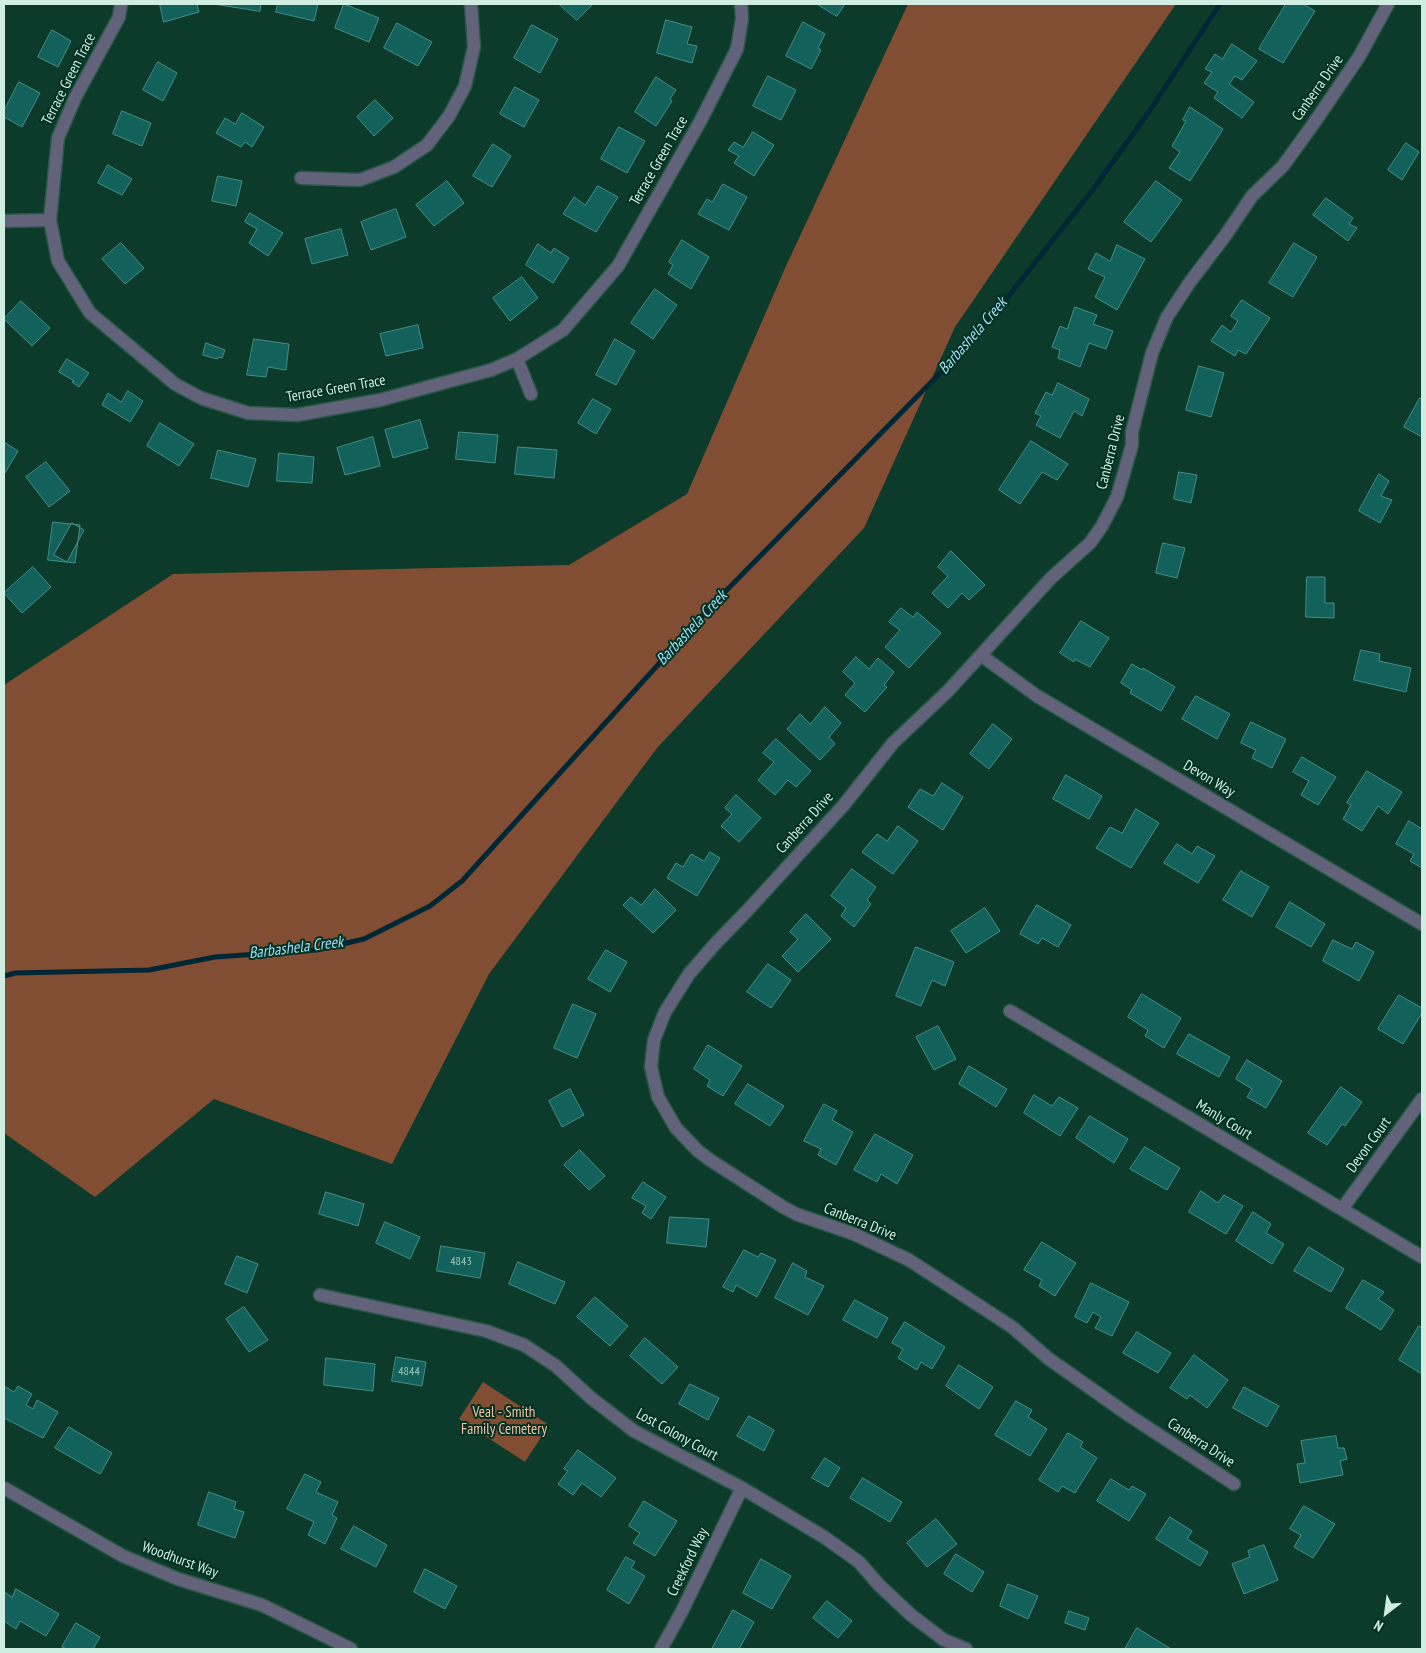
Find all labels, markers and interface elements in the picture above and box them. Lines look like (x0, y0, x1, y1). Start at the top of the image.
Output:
street label: Terrace Green Trace (38, 30, 100, 128)
street label: Canberra Drive (1289, 51, 1347, 125)
street label: Terrace Green Trace (626, 113, 692, 209)
water label: Barbashela Creek (935, 294, 1011, 378)
street label: Terrace Green Trace (285, 371, 387, 407)
street label: Canberra Drive (1093, 413, 1129, 491)
water label: Barbashela Creek (653, 587, 731, 669)
street label: Devon Way (1180, 757, 1238, 801)
street label: Canberra Drive (773, 789, 837, 857)
water label: Barbashela Creek (248, 933, 344, 963)
street label: Manly Court (1193, 1096, 1255, 1144)
street label: Devon Court (1343, 1114, 1395, 1176)
street label: Canberra Drive (821, 1199, 899, 1245)
house number: 4843 (450, 1255, 472, 1269)
house number: 4844 (398, 1365, 420, 1379)
park label: Veal - Smith Family Cemetery (461, 1404, 547, 1439)
street label: Lost Colony Court (633, 1405, 721, 1465)
street label: Canberra Drive (1164, 1415, 1238, 1471)
street label: Creekford Way (664, 1525, 712, 1599)
street label: Woodhurst Way (139, 1538, 221, 1582)
north arrow (1361, 1588, 1411, 1638)
text: N (1371, 1616, 1386, 1636)

